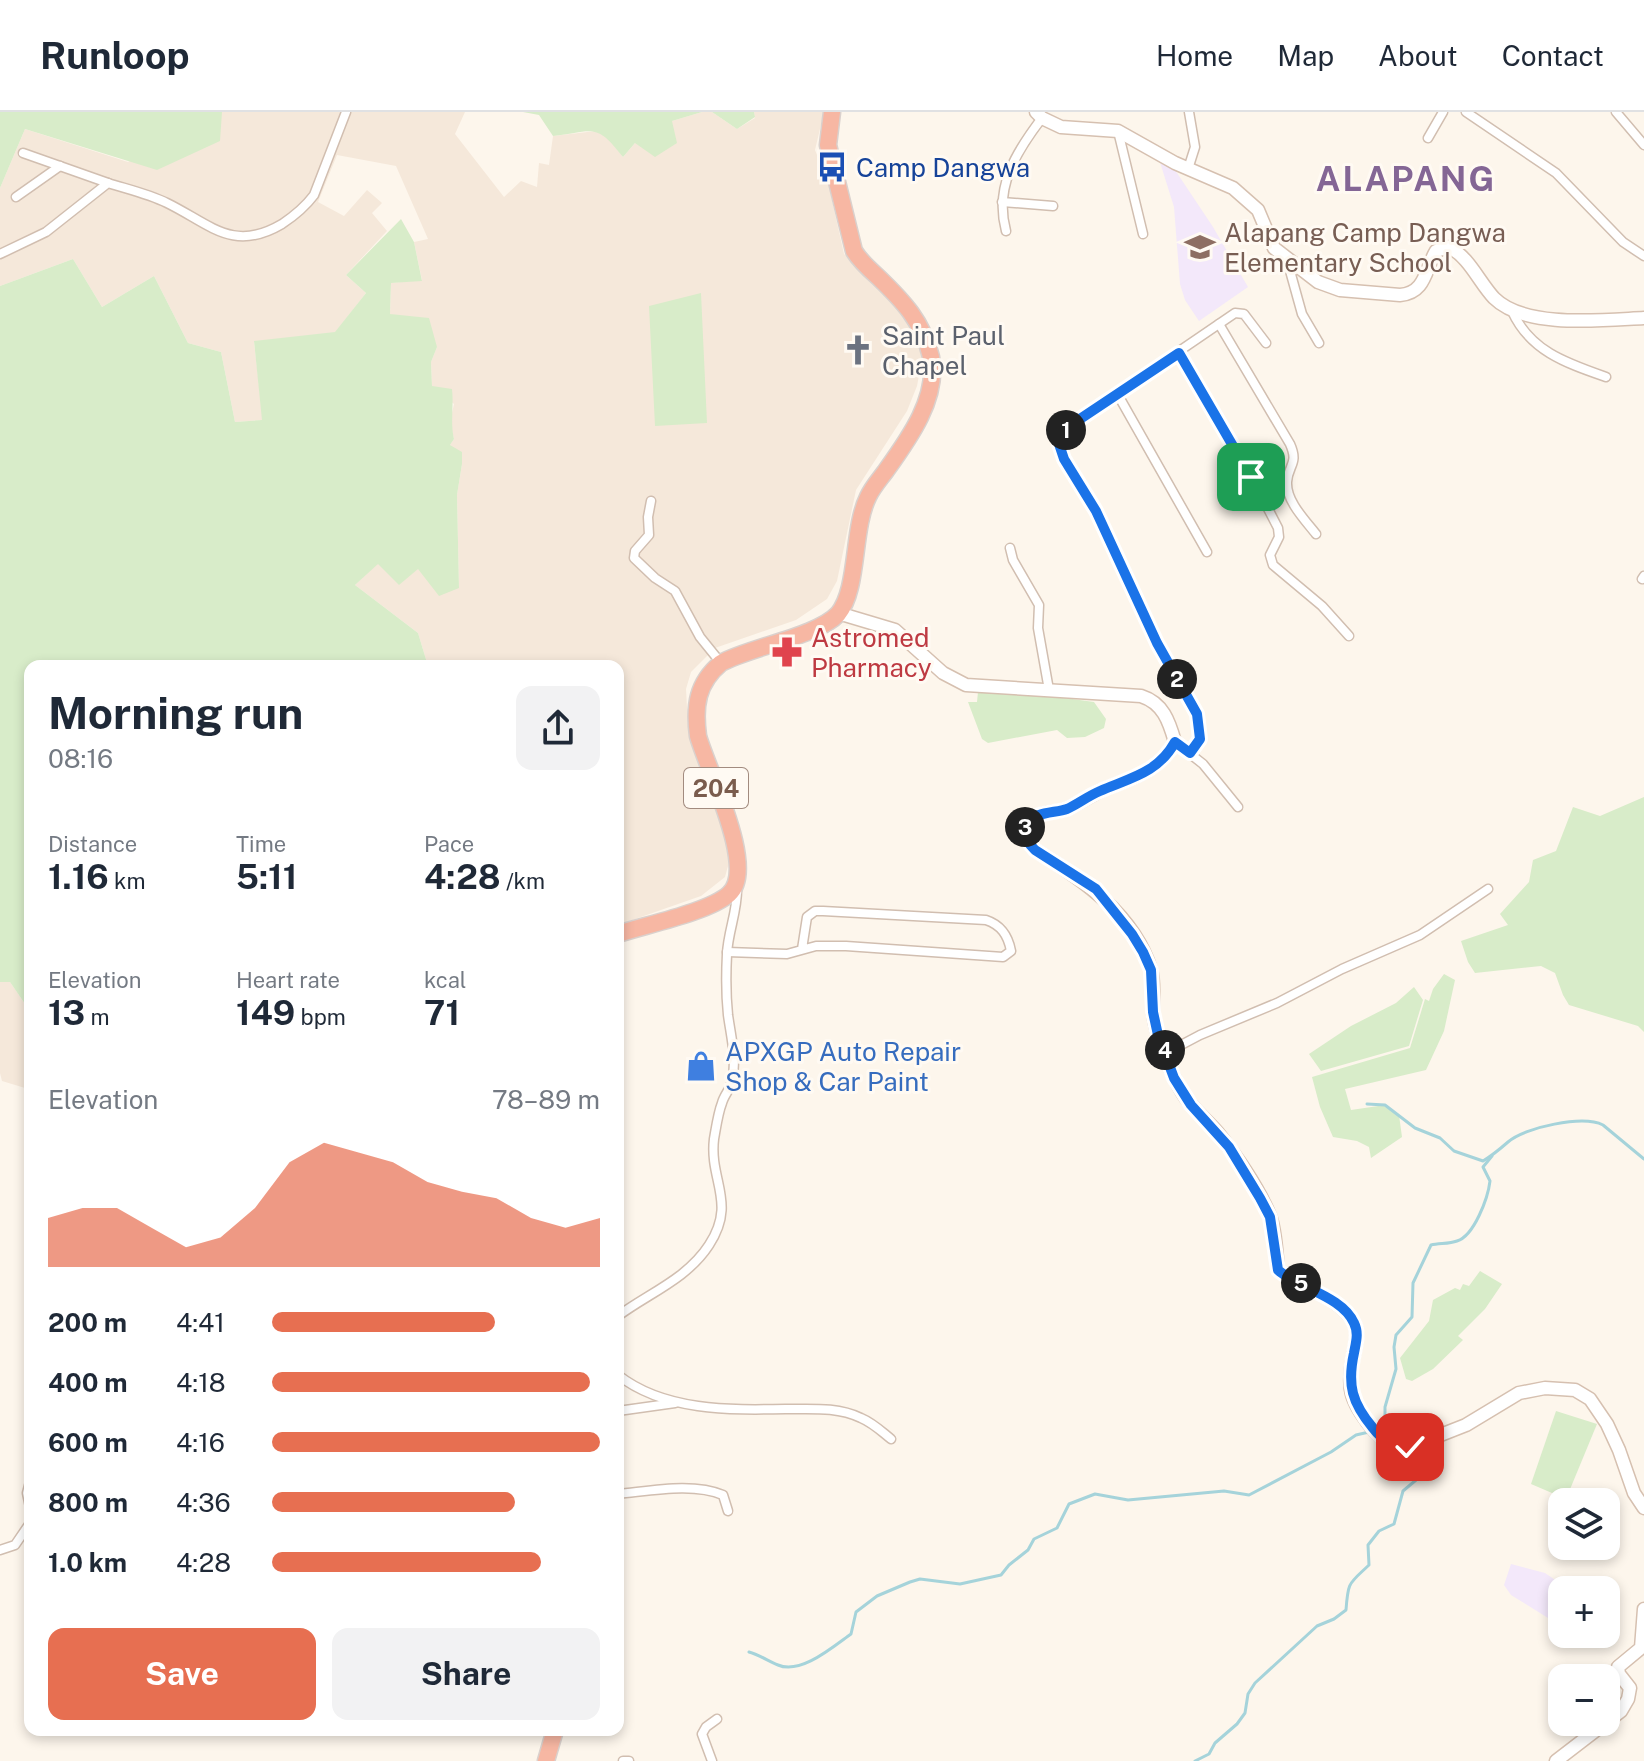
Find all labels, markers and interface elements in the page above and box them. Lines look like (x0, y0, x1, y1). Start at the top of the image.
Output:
text: Runloop (40, 33, 190, 78)
text: Home (1156, 39, 1233, 72)
text: Map (1277, 39, 1334, 72)
text: About (1378, 39, 1458, 72)
text: Contact (1502, 39, 1604, 72)
bus stop icon: Camp Dangwa (815, 150, 849, 184)
place label: Camp Dangwa (856, 152, 1030, 183)
district label: ALAPANG (1316, 159, 1496, 199)
place label: Alapang Camp Dangwa Elementary School (1224, 217, 1506, 278)
school or university icon: Alapang Camp Dangwa Elementary School (1183, 230, 1217, 264)
place label: Saint Paul Chapel (882, 320, 1005, 381)
church icon: Saint Paul Chapel (841, 333, 875, 367)
pin: 1 (1046, 410, 1086, 450)
text: 1 (1061, 417, 1071, 443)
pin (1217, 443, 1285, 511)
icon: arrive (1229, 455, 1273, 499)
place label: Astromed Pharmacy (811, 622, 932, 683)
pharmacy icon: Astromed Pharmacy (770, 635, 804, 669)
pin: 2 (1157, 659, 1197, 699)
text: 2 (1170, 666, 1184, 692)
button: share (516, 686, 600, 770)
text: Morning run (48, 687, 303, 739)
text: 08:16 (48, 743, 113, 774)
road number: 204 (684, 768, 748, 808)
pin: 3 (1005, 807, 1045, 847)
text: 3 (1018, 814, 1032, 840)
text: Distance (48, 831, 137, 857)
text: Time (236, 831, 286, 857)
text: Pace (424, 831, 474, 857)
text: 1.16 (48, 857, 109, 897)
text: 5:11 (236, 857, 297, 897)
text: 4:28 (424, 857, 501, 897)
text: km (109, 868, 145, 894)
text: /km (501, 868, 545, 894)
text: Elevation (48, 967, 141, 993)
text: Heart rate (236, 967, 340, 993)
text: kcal (424, 967, 466, 993)
text: 13 (48, 993, 85, 1033)
text: 149 (236, 993, 295, 1033)
text: 71 (424, 993, 460, 1033)
text: m (85, 1004, 110, 1030)
text: bpm (295, 1004, 346, 1030)
pin: 4 (1145, 1030, 1185, 1070)
place label: APXGP Auto Repair Shop & Car Paint (725, 1036, 961, 1097)
text: 4 (1158, 1037, 1172, 1063)
shop icon: APXGP Auto Repair Shop & Car Paint (684, 1049, 718, 1083)
text: Elevation (48, 1084, 158, 1115)
text: 78–89 m (492, 1084, 600, 1115)
pin: 5 (1281, 1263, 1321, 1303)
text: 5 (1294, 1270, 1308, 1296)
text: 200 m (48, 1307, 127, 1338)
text: 4:41 (176, 1307, 225, 1338)
text: 400 m (48, 1367, 128, 1398)
text: 4:18 (176, 1367, 226, 1398)
pin (1376, 1413, 1444, 1481)
icon: check (1388, 1425, 1432, 1469)
text: 600 m (48, 1427, 128, 1458)
text: 4:16 (176, 1427, 225, 1458)
text: 800 m (48, 1487, 128, 1518)
text: 4:36 (176, 1487, 231, 1518)
map controls (1548, 1488, 1620, 1736)
button: layers (1548, 1488, 1620, 1560)
text: 1.0 km (48, 1547, 127, 1578)
text: 4:28 (176, 1547, 231, 1578)
button: + (1548, 1576, 1620, 1648)
button: Save (48, 1628, 316, 1720)
button: Share (332, 1628, 600, 1720)
button: − (1548, 1664, 1620, 1736)

